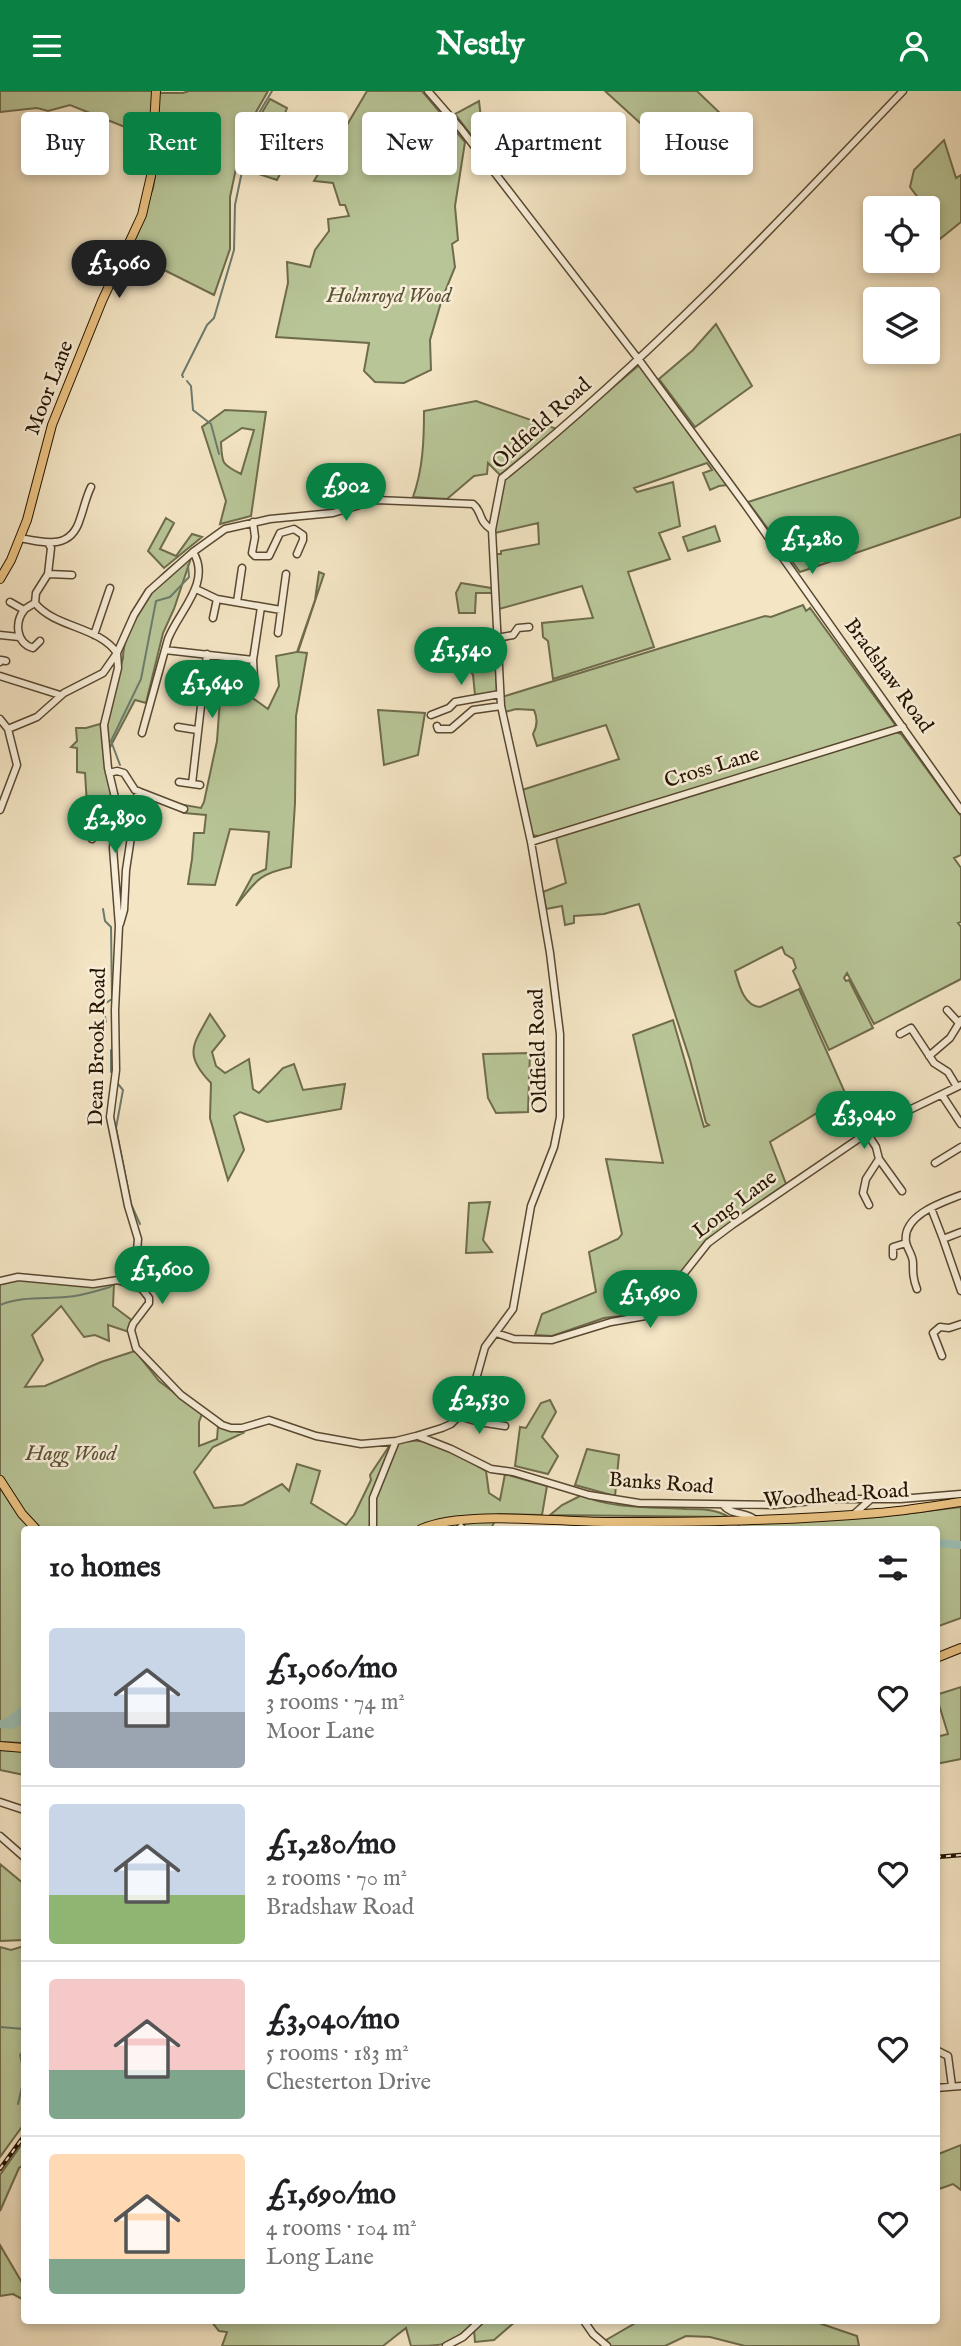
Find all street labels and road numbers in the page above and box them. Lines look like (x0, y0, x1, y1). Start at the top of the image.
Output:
street label: Moor Lane (20, 337, 81, 439)
street label: Oldfield Road (486, 372, 598, 476)
street label: Bradshaw Road (837, 613, 939, 739)
street label: Cross Lane (661, 741, 763, 795)
street label: Dean Brook Road (83, 967, 113, 1127)
street label: Oldfield Road (523, 987, 555, 1114)
street label: Long Lane (688, 1164, 783, 1245)
street label: Banks Road (608, 1467, 715, 1501)
street label: Woodhead Road (762, 1477, 910, 1515)

